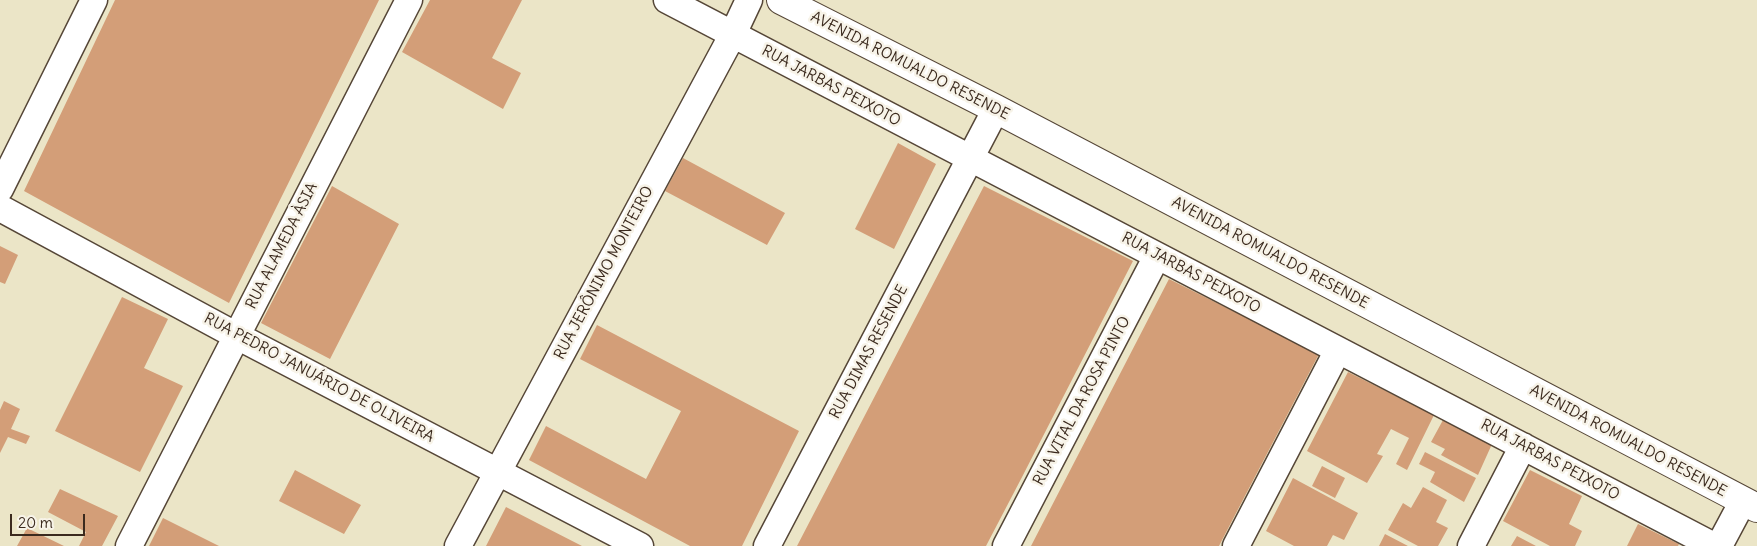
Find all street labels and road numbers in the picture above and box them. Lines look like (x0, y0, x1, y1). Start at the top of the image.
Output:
street label: AVENIDA ROMUALDO RESENDE (808, 8, 1012, 124)
street label: RUA JARBAS PEIXOTO (758, 42, 904, 130)
street label: RUA ALAMEDA ÀSIA (242, 180, 322, 312)
street label: RUA JERÔNIMO MONTEIRO (551, 183, 657, 363)
street label: AVENIDA ROMUALDO RESENDE (1168, 193, 1372, 313)
street label: RUA JARBAS PEIXOTO (1118, 229, 1264, 317)
street label: RUA DIMAS RESENDE (826, 282, 912, 422)
street label: RUA PEDRO JANUÁRIO DE OLIVEIRA (201, 310, 437, 446)
street label: RUA VITAL DA ROSA PINTO (1030, 313, 1134, 489)
street label: AVENIDA ROMUALDO RESENDE (1526, 381, 1730, 501)
street label: RUA JARBAS PEIXOTO (1477, 416, 1623, 504)

